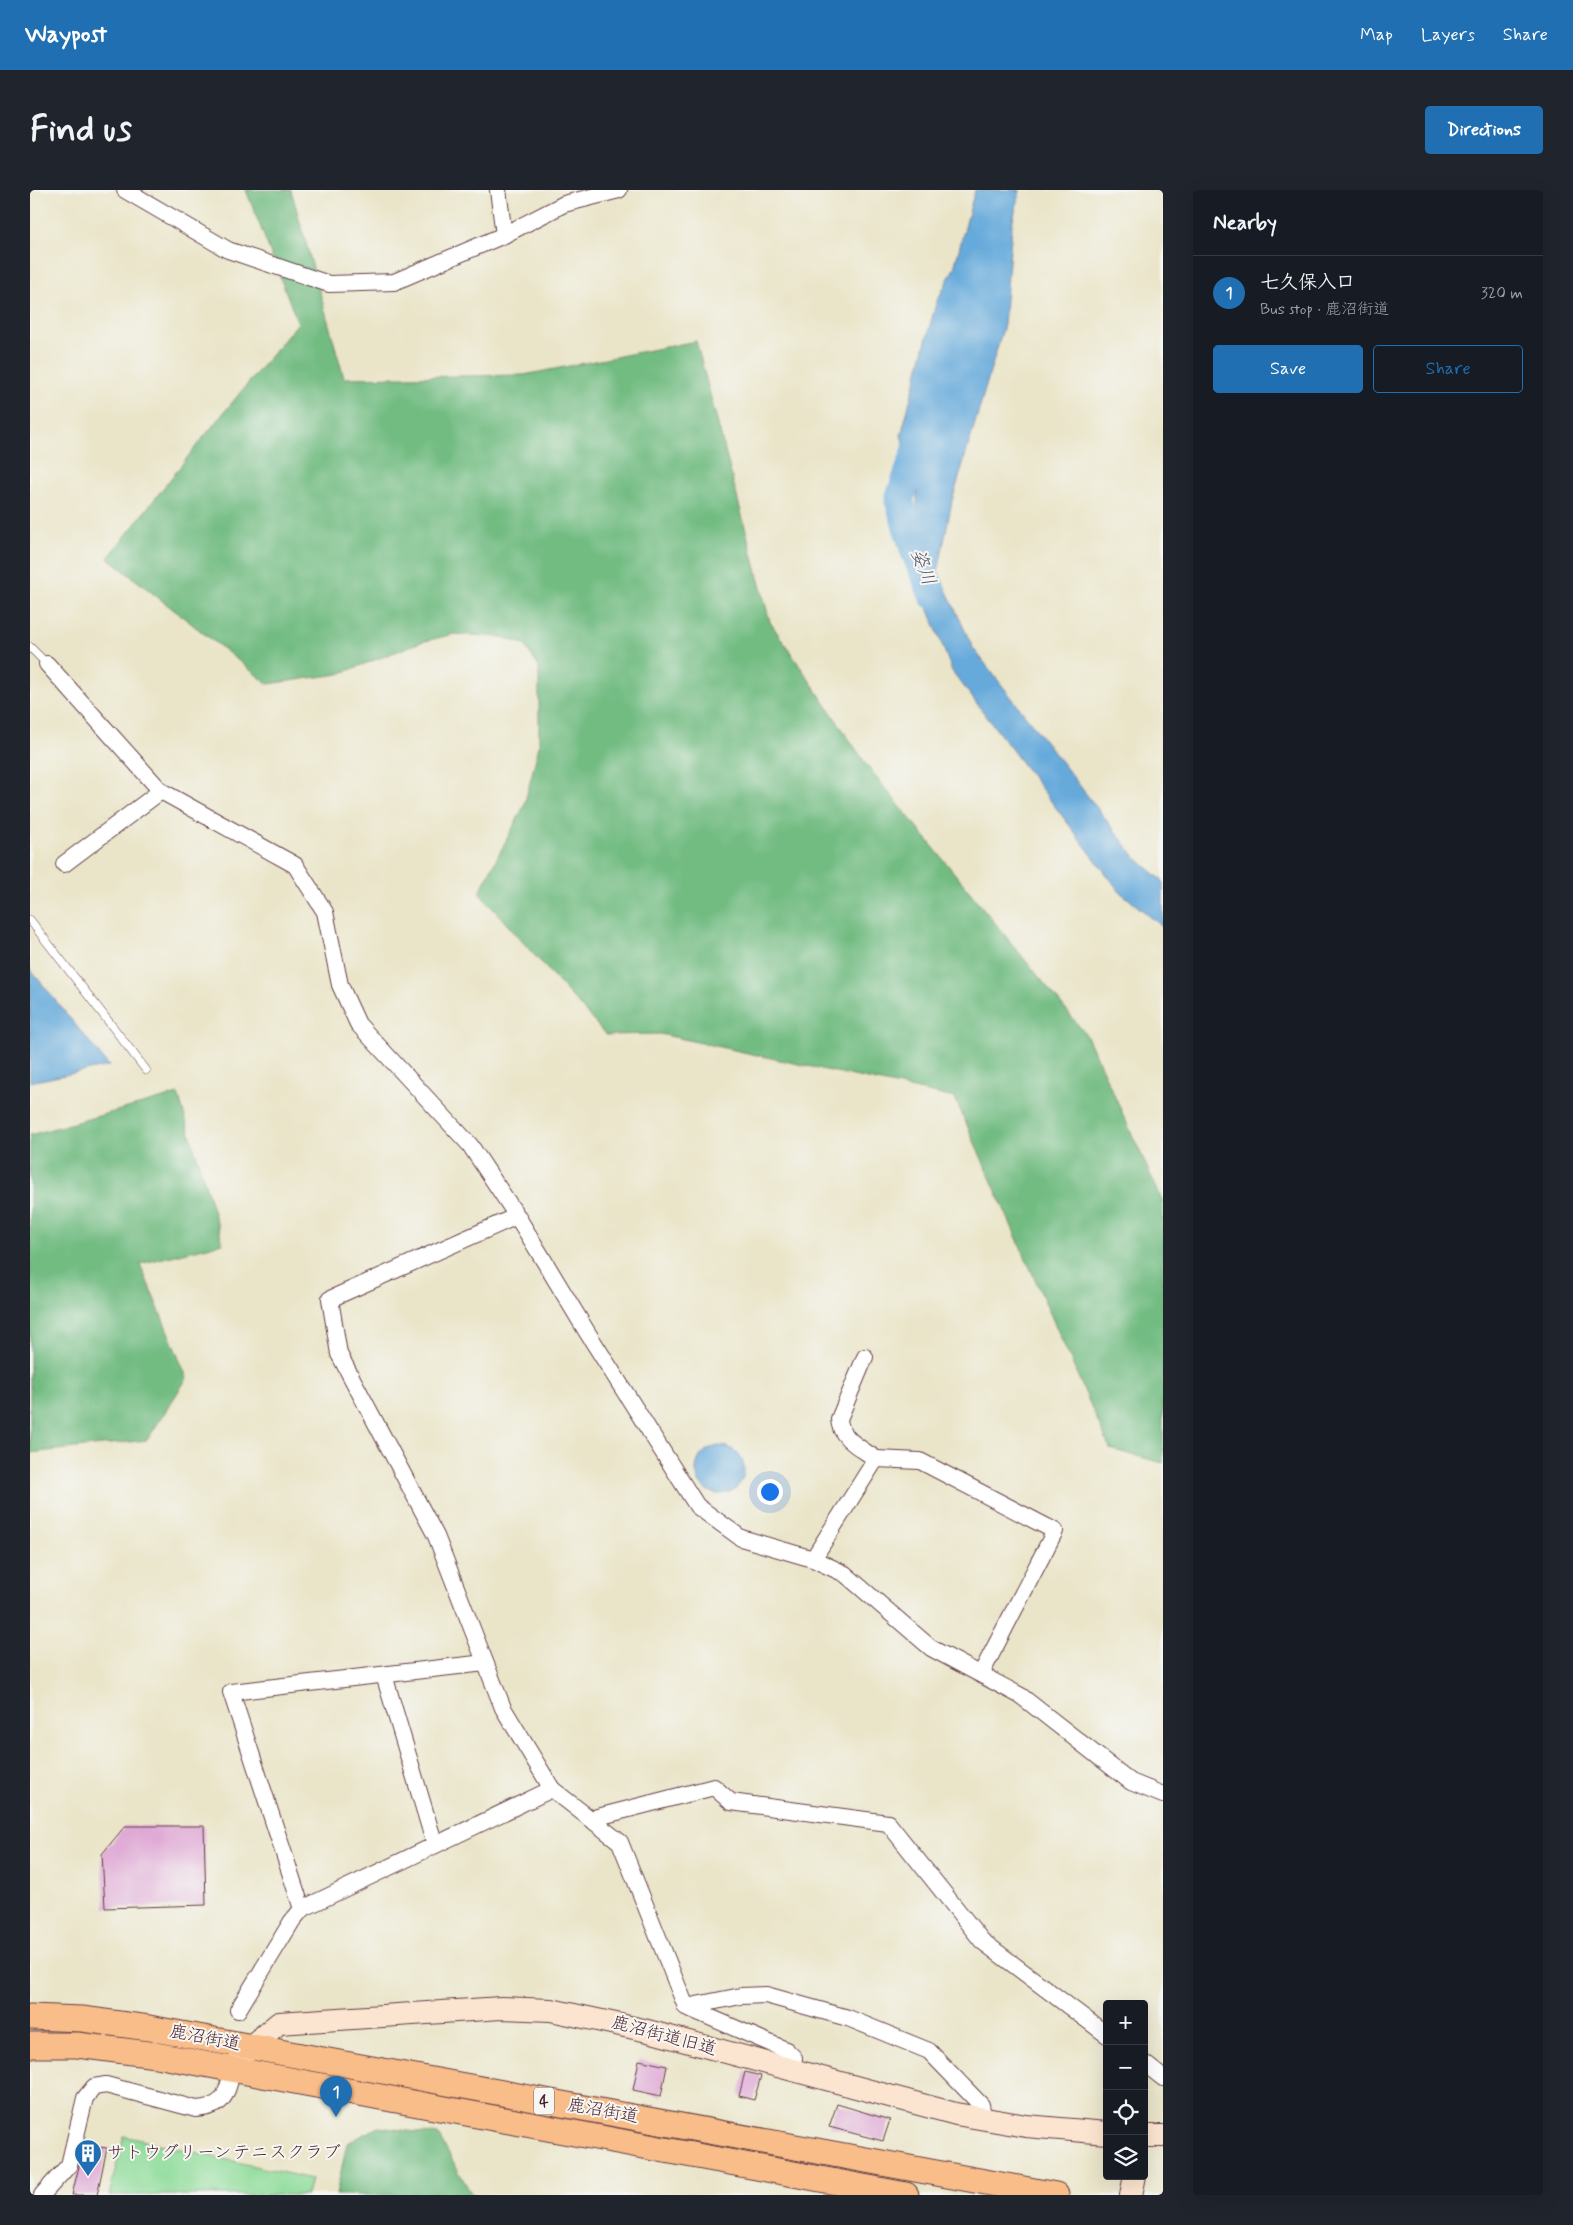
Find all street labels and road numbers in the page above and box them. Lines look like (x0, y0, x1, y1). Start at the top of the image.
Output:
street label: 鹿沼街道旧道 (609, 2010, 719, 2062)
street label: 鹿沼街道 (167, 2019, 243, 2057)
road number: 4 (534, 2088, 554, 2114)
street label: 鹿沼街道 (565, 2093, 641, 2129)

